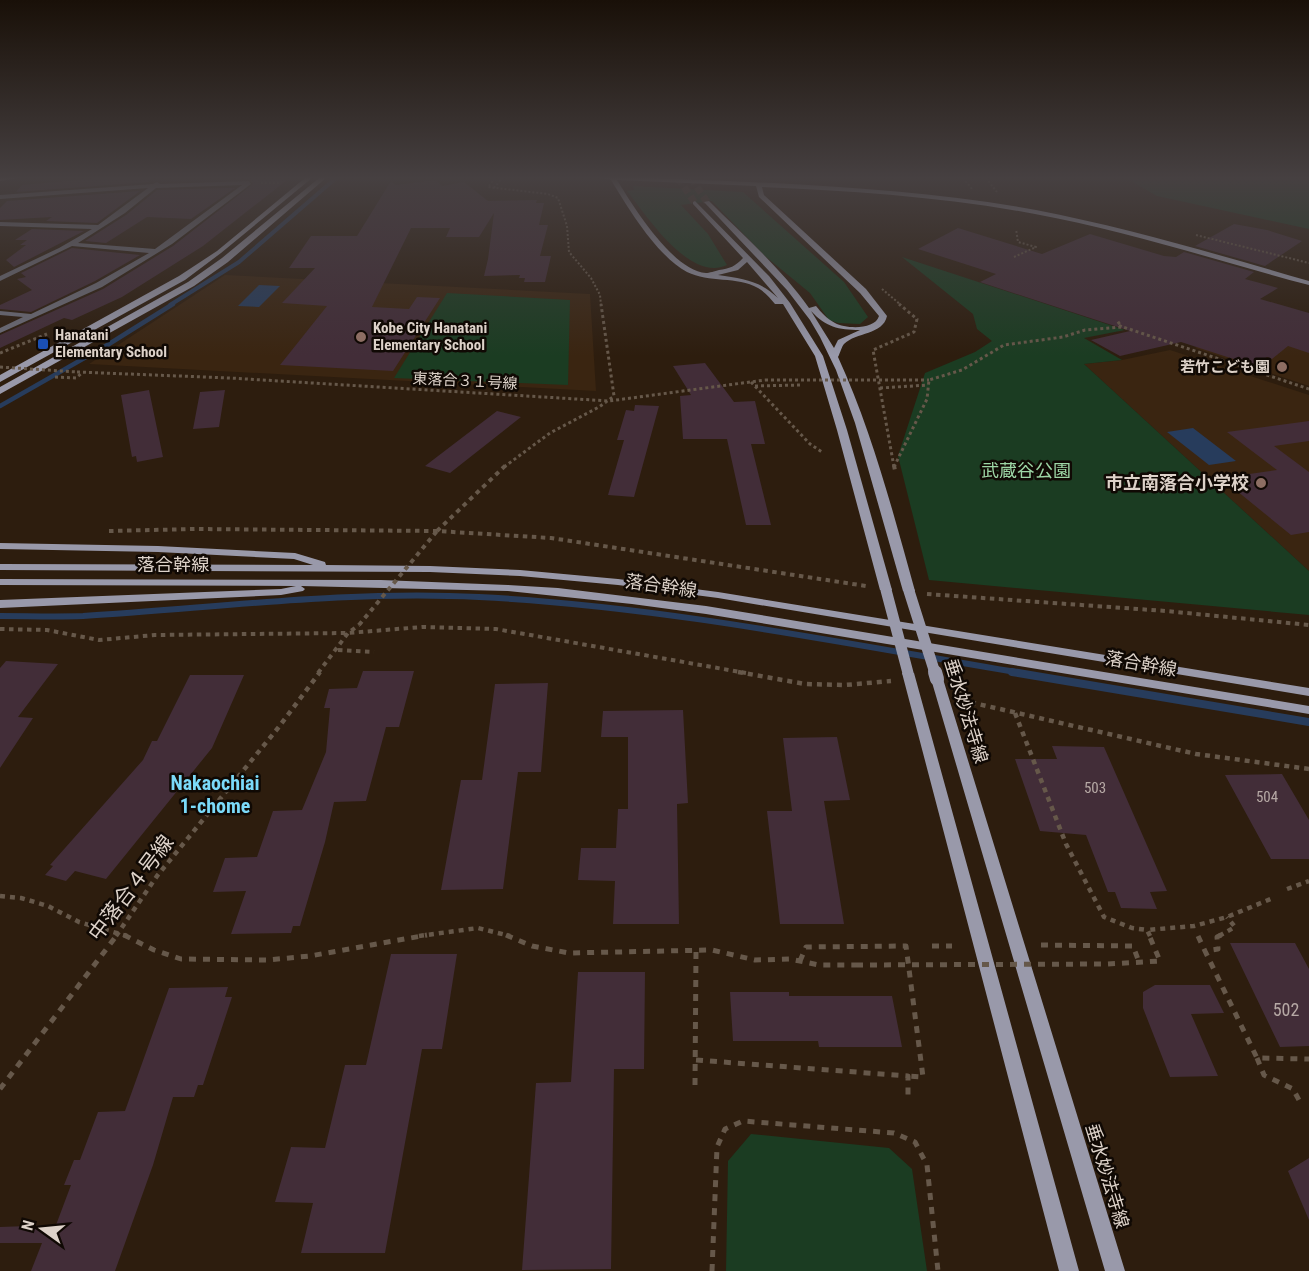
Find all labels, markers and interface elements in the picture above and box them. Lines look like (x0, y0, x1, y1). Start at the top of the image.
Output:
place label: Kobe City Hanatani Elementary School (373, 319, 487, 354)
place label: Hanatani Elementary School (55, 326, 167, 361)
marker: Kobe City Hanatani Elementary School (354, 330, 368, 344)
marker: Hanatani Elementary School (36, 337, 50, 351)
place label: 若竹こども園 (1180, 358, 1270, 376)
marker: 若竹こども園 (1275, 360, 1289, 374)
street label: 東落合３１号線 (412, 369, 518, 393)
park label: 武蔵谷公園 (981, 460, 1071, 481)
place label: 市立南落合小学校 (1105, 472, 1249, 493)
marker: 市立南落合小学校 (1254, 476, 1268, 490)
street label: 落合幹線 (137, 554, 209, 575)
street label: 落合幹線 (624, 570, 698, 601)
street label: 落合幹線 (1104, 647, 1178, 680)
street label: 垂水妙法寺線 (941, 656, 992, 766)
district label: Nakaochiai 1-chome (170, 771, 260, 818)
house number: 503 (1084, 779, 1106, 797)
house number: 504 (1256, 788, 1278, 806)
street label: 中落合４号線 (84, 830, 178, 946)
house number: 502 (1273, 999, 1299, 1020)
street label: 垂水妙法寺線 (1082, 1121, 1133, 1231)
north arrow (12, 1199, 72, 1259)
text: N (18, 1218, 38, 1232)

